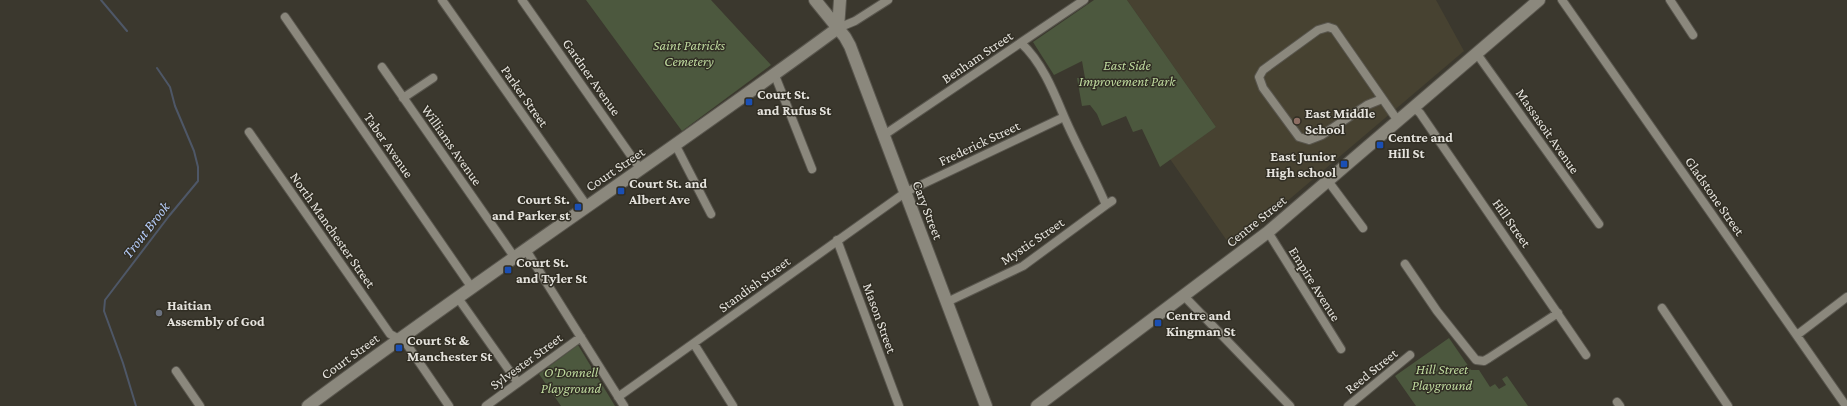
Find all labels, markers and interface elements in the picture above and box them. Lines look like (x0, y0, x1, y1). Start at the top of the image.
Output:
street label: Benham Street (939, 27, 1016, 87)
street label: Gardner Avenue (560, 36, 624, 118)
park label: Saint Patricks Cemetery (653, 37, 726, 69)
park label: East Side Improvement Park (1079, 57, 1176, 89)
street label: Parker Street (498, 62, 552, 130)
street label: Massasoit Avenue (1513, 85, 1583, 177)
place label: Court St. and Rufus St (757, 86, 832, 118)
marker: Court St. and Rufus St (744, 97, 754, 107)
street label: Williams Avenue (418, 102, 486, 188)
place label: East Middle School (1305, 105, 1376, 137)
street label: Taber Avenue (361, 109, 417, 181)
marker: East Middle School (1292, 116, 1302, 126)
street label: Frederick Street (936, 117, 1022, 169)
place label: Centre and Hill St (1388, 129, 1453, 161)
marker: Centre and Hill St (1375, 140, 1385, 150)
street label: Court Street (583, 143, 648, 195)
place label: East Junior High school (1266, 148, 1336, 180)
street label: Gladstone Street (1682, 154, 1748, 239)
marker: East Junior High school (1339, 159, 1349, 169)
street label: North Manchester Street (287, 169, 379, 291)
place label: Court St. and Albert Ave (628, 175, 708, 207)
street label: Cary Street (910, 178, 947, 242)
marker: Court St. and Albert Ave (616, 186, 626, 196)
place label: Court St. and Parker st (492, 191, 571, 223)
street label: Centre Street (1223, 192, 1290, 250)
street label: Hill Street (1489, 196, 1535, 251)
water label: Trout Brook (119, 198, 174, 261)
marker: Court St. and Parker st (573, 202, 583, 212)
street label: Mystic Street (997, 214, 1067, 268)
street label: Empire Avenue (1286, 244, 1344, 324)
street label: Standish Street (715, 252, 793, 315)
place label: Court St. and Tyler St (516, 254, 588, 286)
marker: Court St. and Tyler St (503, 265, 513, 275)
street label: Mason Street (860, 281, 900, 356)
place label: Haitian Assembly of God (166, 297, 265, 329)
place label: Centre and Kingman St (1166, 307, 1237, 339)
marker: Haitian Assembly of God (154, 308, 164, 318)
marker: Centre and Kingman St (1153, 318, 1163, 328)
street label: Court Street (318, 329, 382, 382)
street label: Sylvester Street (487, 329, 566, 393)
place label: Court St & Manchester St (407, 332, 493, 364)
marker: Court St & Manchester St (394, 343, 404, 353)
street label: Reed Street (1342, 345, 1401, 397)
park label: Hill Street Playground (1412, 361, 1473, 393)
park label: O'Donnell Playground (541, 364, 602, 396)

